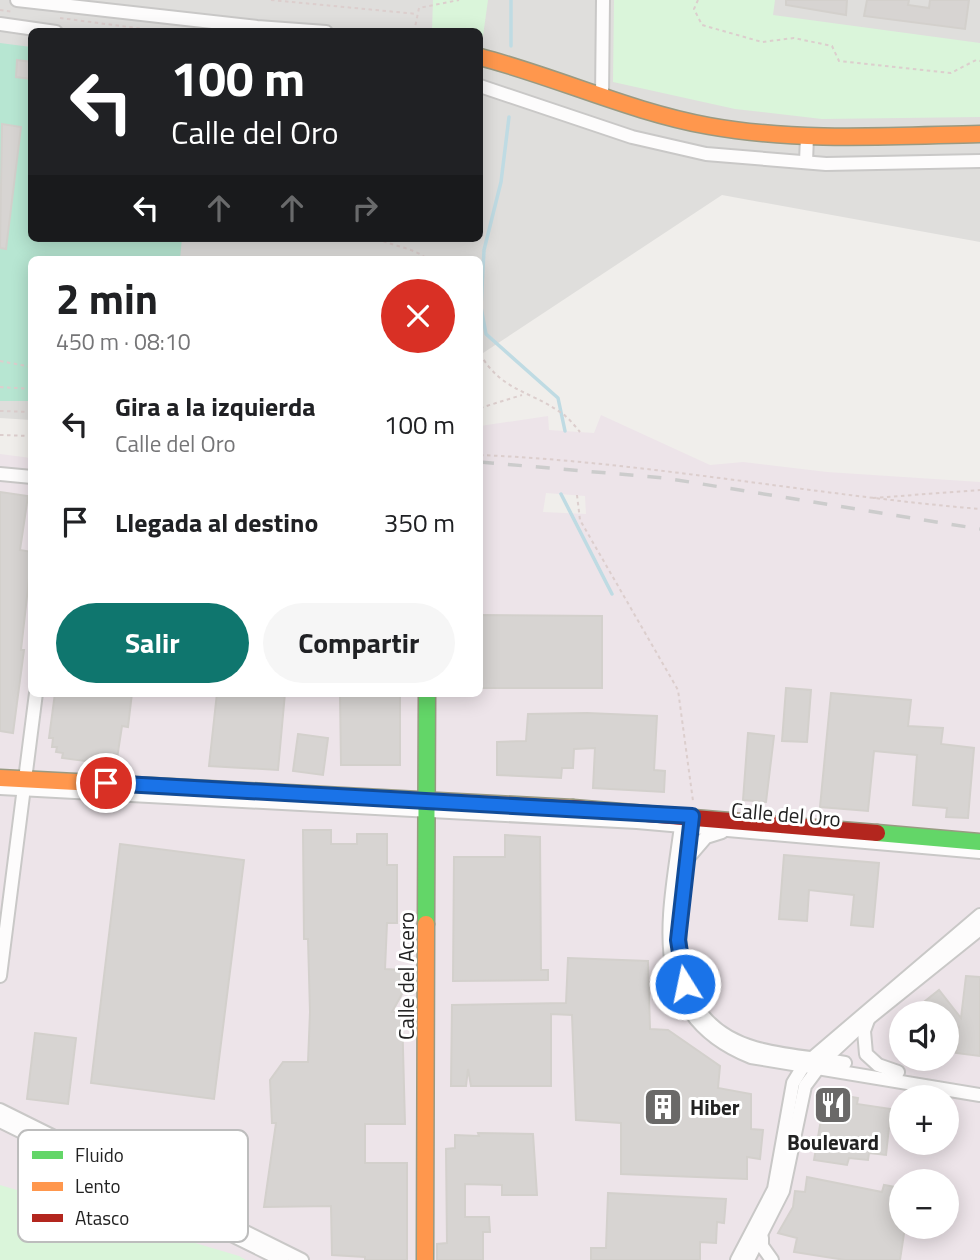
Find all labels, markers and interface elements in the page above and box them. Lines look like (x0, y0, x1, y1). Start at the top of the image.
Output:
text: 100 m (171, 40, 305, 115)
icon: left (56, 56, 147, 147)
text: Calle del Oro (171, 108, 339, 156)
icon: left (127, 189, 165, 227)
icon: ahead (200, 189, 238, 227)
icon: ahead (273, 189, 311, 227)
icon: right (346, 189, 384, 227)
text: 2 min (56, 266, 158, 330)
button: close (381, 279, 455, 353)
text: 450 m · 08:10 (56, 324, 191, 359)
text: Gira a la izquierda (115, 387, 316, 426)
icon: left (56, 405, 94, 443)
text: 100 m (384, 405, 455, 444)
text: Calle del Oro (115, 426, 236, 461)
icon: arrive (56, 503, 94, 541)
text: Llegada al destino (115, 503, 318, 542)
text: 350 m (384, 503, 455, 542)
button: Salir (56, 603, 249, 683)
button: Compartir (263, 603, 455, 683)
pin (76, 753, 136, 813)
icon: arrive (87, 764, 125, 802)
street label: Calle del Oro (730, 793, 842, 835)
street label: Calle del Acero (390, 912, 422, 1040)
position arrow (648, 947, 722, 1021)
map controls (889, 1001, 959, 1239)
button: sound (889, 1001, 959, 1071)
restaurant icon: Boulevard (812, 1084, 854, 1126)
button: + (889, 1085, 959, 1155)
building icon: Hiber (642, 1086, 684, 1128)
place label: Hiber (690, 1091, 740, 1123)
place label: Boulevard (787, 1126, 879, 1158)
legend (18, 1130, 248, 1242)
text: Fluido (75, 1140, 124, 1169)
button: − (889, 1169, 959, 1239)
text: Lento (75, 1171, 120, 1200)
text: Atasco (75, 1203, 129, 1232)

